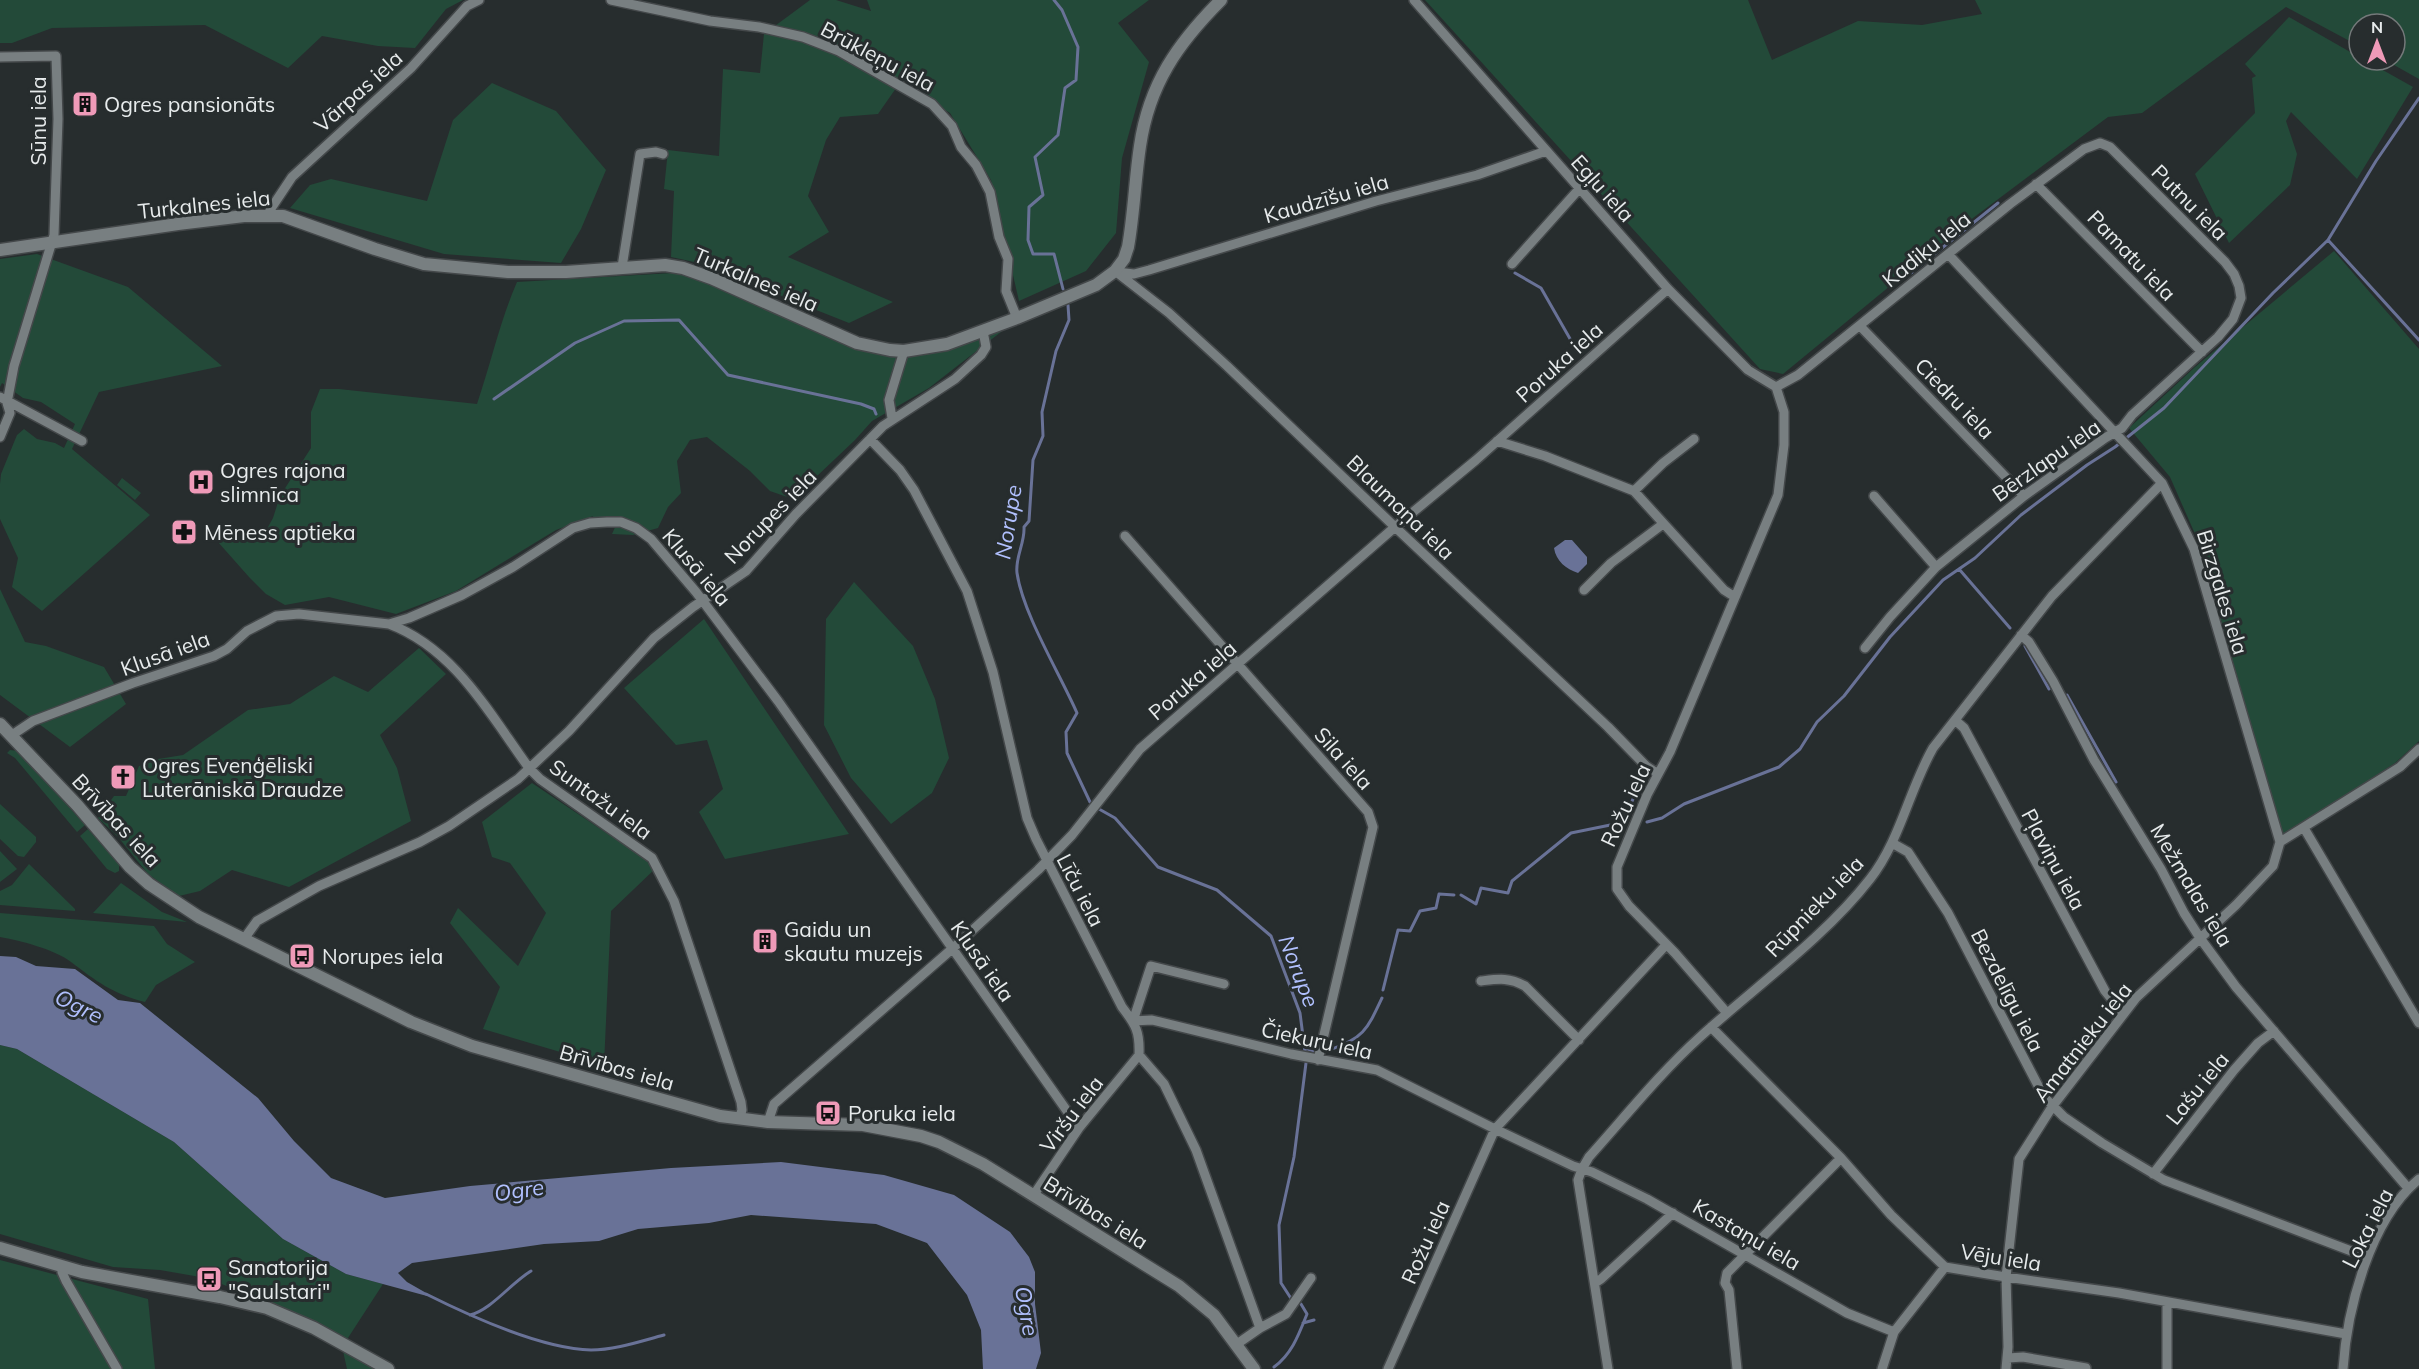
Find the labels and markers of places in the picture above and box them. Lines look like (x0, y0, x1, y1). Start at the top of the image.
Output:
building icon: Ogres pansionāts (70, 89, 100, 119)
place label: Ogres pansionāts (104, 91, 275, 117)
place label: Ogres rajona slimnīca (220, 457, 346, 507)
hospital icon: Ogres rajona slimnīca (186, 467, 216, 497)
pharmacy icon: Mēness aptieka (169, 517, 199, 547)
place label: Mēness aptieka (204, 519, 356, 545)
place label: Ogres Evenģēliski Luterāniskā Draudze (142, 752, 344, 802)
church icon: Ogres Evenģēliski Luterāniskā Draudze (108, 762, 138, 792)
place label: Gaidu un skautu muzejs (784, 916, 923, 966)
building icon: Gaidu un skautu muzejs (750, 926, 780, 956)
bus stop icon: Norupes iela (287, 941, 317, 971)
place label: Norupes iela (322, 943, 443, 969)
bus stop icon: Poruka iela (813, 1098, 843, 1128)
place label: Poruka iela (848, 1100, 956, 1126)
place label: Sanatorija "Saulstari" (228, 1254, 330, 1304)
bus stop icon: Sanatorija "Saulstari" (194, 1264, 224, 1294)

